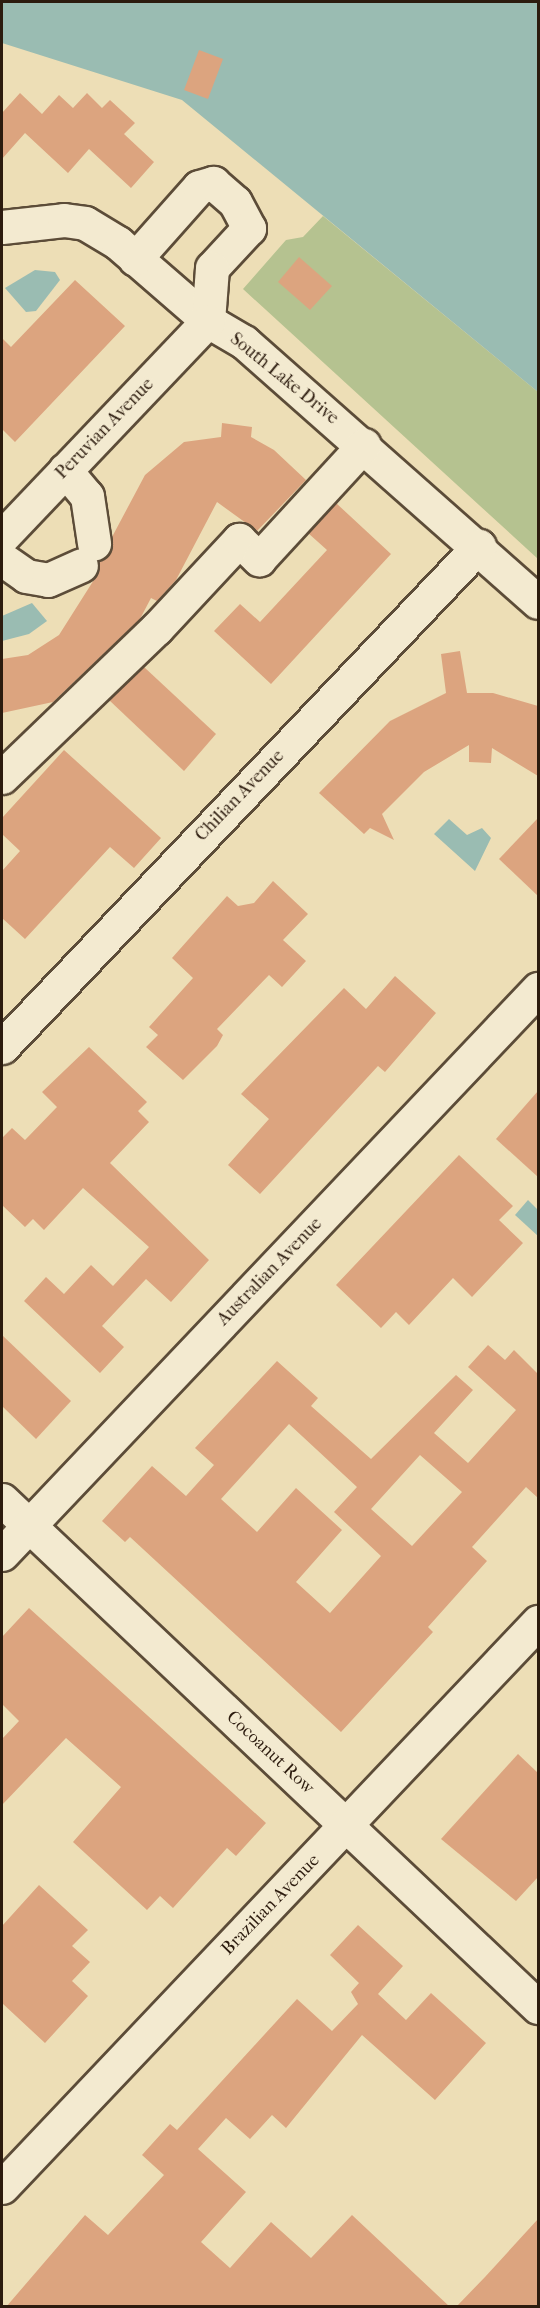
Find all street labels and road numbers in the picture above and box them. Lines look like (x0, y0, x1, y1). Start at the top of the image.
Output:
street label: South Lake Drive (225, 329, 343, 429)
street label: Peruvian Avenue (51, 374, 159, 484)
street label: Chilian Avenue (191, 746, 289, 846)
street label: Australian Avenue (213, 1214, 327, 1330)
street label: Cocoanut Row (222, 1707, 318, 1799)
street label: Brazilian Avenue (217, 1850, 325, 1960)

